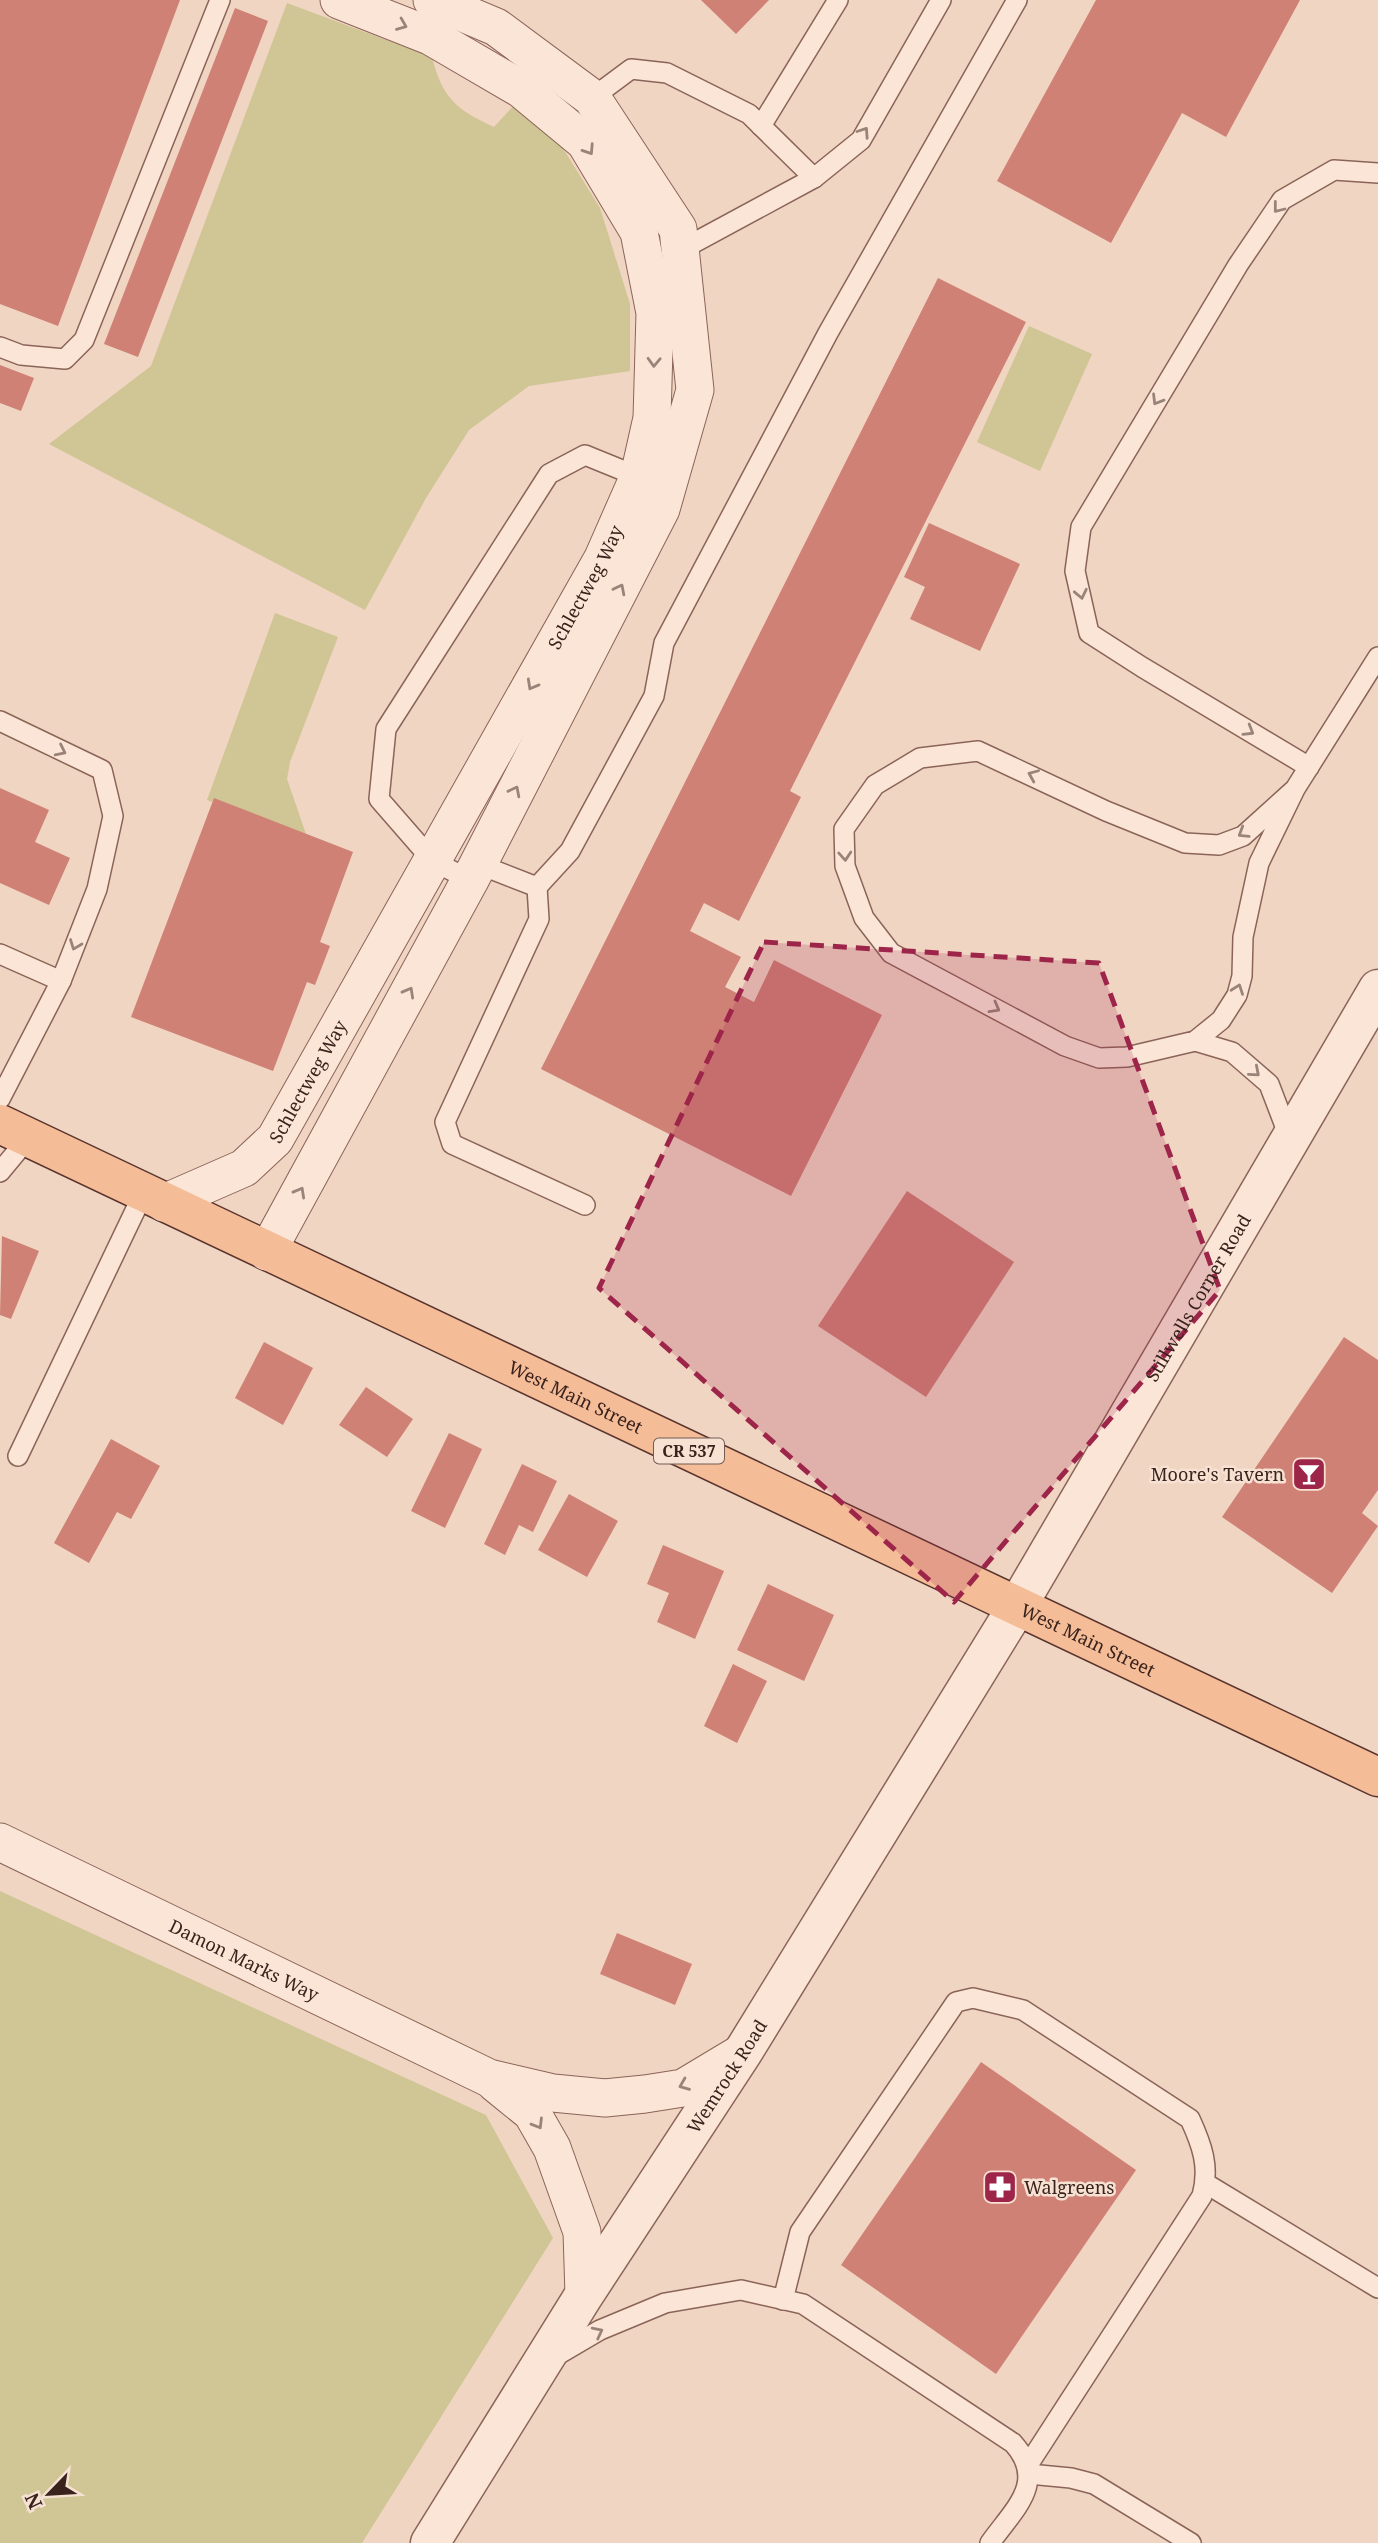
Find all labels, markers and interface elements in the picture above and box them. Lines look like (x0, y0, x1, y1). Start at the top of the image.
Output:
one-way arrow (396, 17, 408, 31)
one-way arrow (856, 127, 868, 140)
one-way arrow (581, 143, 594, 156)
one-way arrow (1273, 200, 1286, 212)
one-way arrow (646, 357, 661, 368)
one-way arrow (1152, 393, 1165, 406)
street label: Schlectweg Way (542, 521, 628, 653)
one-way arrow (611, 584, 625, 596)
one-way arrow (1072, 588, 1087, 600)
one-way arrow (527, 677, 540, 690)
one-way arrow (1242, 723, 1255, 736)
one-way arrow (54, 742, 67, 756)
one-way arrow (1028, 769, 1040, 783)
one-way arrow (507, 786, 521, 798)
one-way arrow (1238, 825, 1251, 838)
one-way arrow (837, 851, 852, 862)
one-way arrow (69, 939, 83, 951)
one-way arrow (1229, 984, 1243, 996)
one-way arrow (400, 987, 414, 999)
one-way arrow (988, 1000, 1001, 1013)
street label: Schlectweg Way (263, 1015, 352, 1147)
one-way arrow (1246, 1064, 1259, 1076)
one-way arrow (292, 1187, 305, 1199)
street label: Stillwells Corner Road (1139, 1210, 1256, 1386)
street label: West Main Street (505, 1355, 647, 1439)
road number: CR 537 (654, 1438, 724, 1464)
bar icon: Moore's Tavern (1290, 1455, 1328, 1493)
place label: Moore's Tavern (1151, 1462, 1284, 1486)
street label: West Main Street (1017, 1597, 1159, 1682)
street label: Damon Marks Way (165, 1913, 324, 2006)
street label: Wemrock Road (681, 2015, 772, 2138)
one-way arrow (679, 2077, 691, 2091)
one-way arrow (530, 2117, 543, 2130)
pharmacy icon: Walgreens (981, 2168, 1019, 2206)
place label: Walgreens (1024, 2175, 1114, 2199)
one-way arrow (591, 2326, 603, 2340)
north arrow (14, 2459, 84, 2529)
text: N (19, 2489, 49, 2513)

